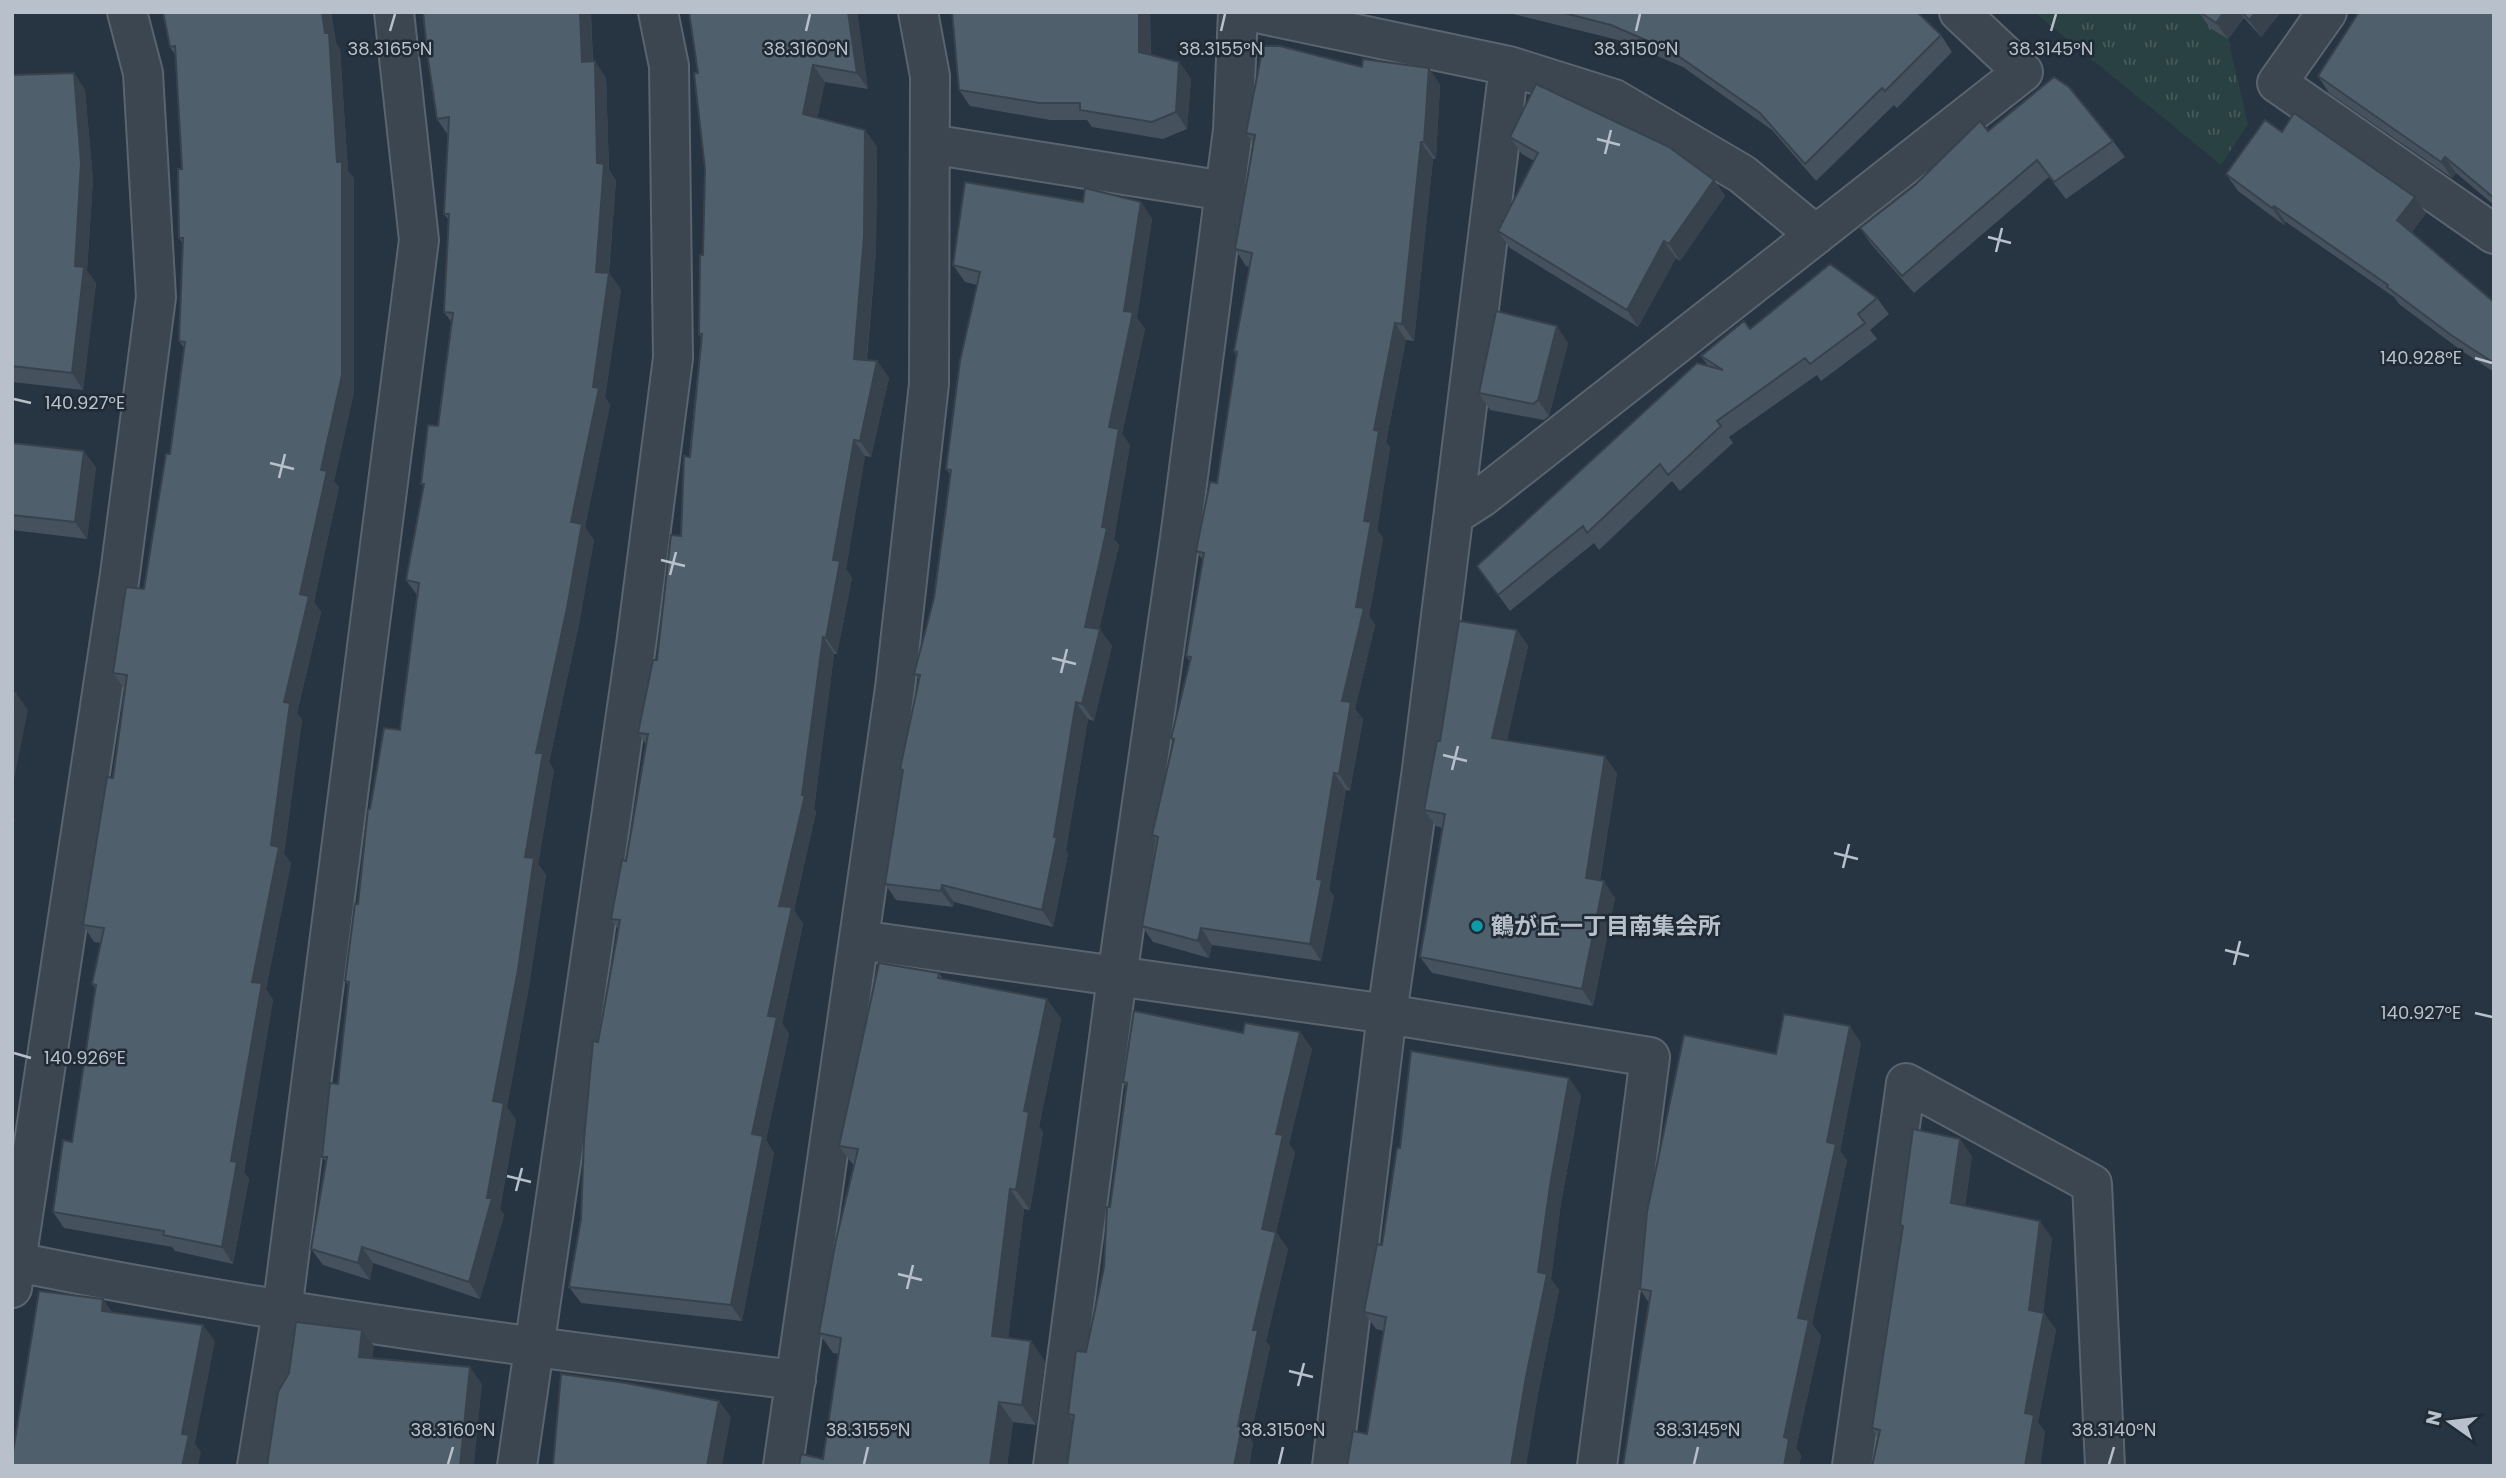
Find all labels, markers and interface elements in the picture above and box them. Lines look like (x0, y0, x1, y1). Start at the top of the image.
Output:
text: 38.3165°N (348, 36, 432, 61)
text: 38.3160°N (764, 36, 848, 61)
text: 38.3155°N (1179, 36, 1263, 61)
text: 38.3150°N (1594, 36, 1678, 61)
text: 38.3145°N (2009, 36, 2093, 61)
text: 140.928°E (2380, 345, 2462, 370)
text: 140.927°E (45, 390, 125, 415)
place label: 鶴が丘一丁目南集会所 (1491, 910, 1721, 942)
marker: 鶴が丘一丁目南集会所 (1469, 918, 1485, 934)
text: 140.927°E (2381, 1000, 2461, 1025)
text: 140.926°E (44, 1045, 126, 1070)
north arrow (2415, 1387, 2485, 1457)
text: N (2419, 1408, 2449, 1428)
text: 38.3160°N (411, 1417, 495, 1442)
text: 38.3155°N (826, 1417, 910, 1442)
text: 38.3150°N (1241, 1417, 1325, 1442)
text: 38.3145°N (1656, 1417, 1740, 1442)
text: 38.3140°N (2072, 1417, 2156, 1442)

